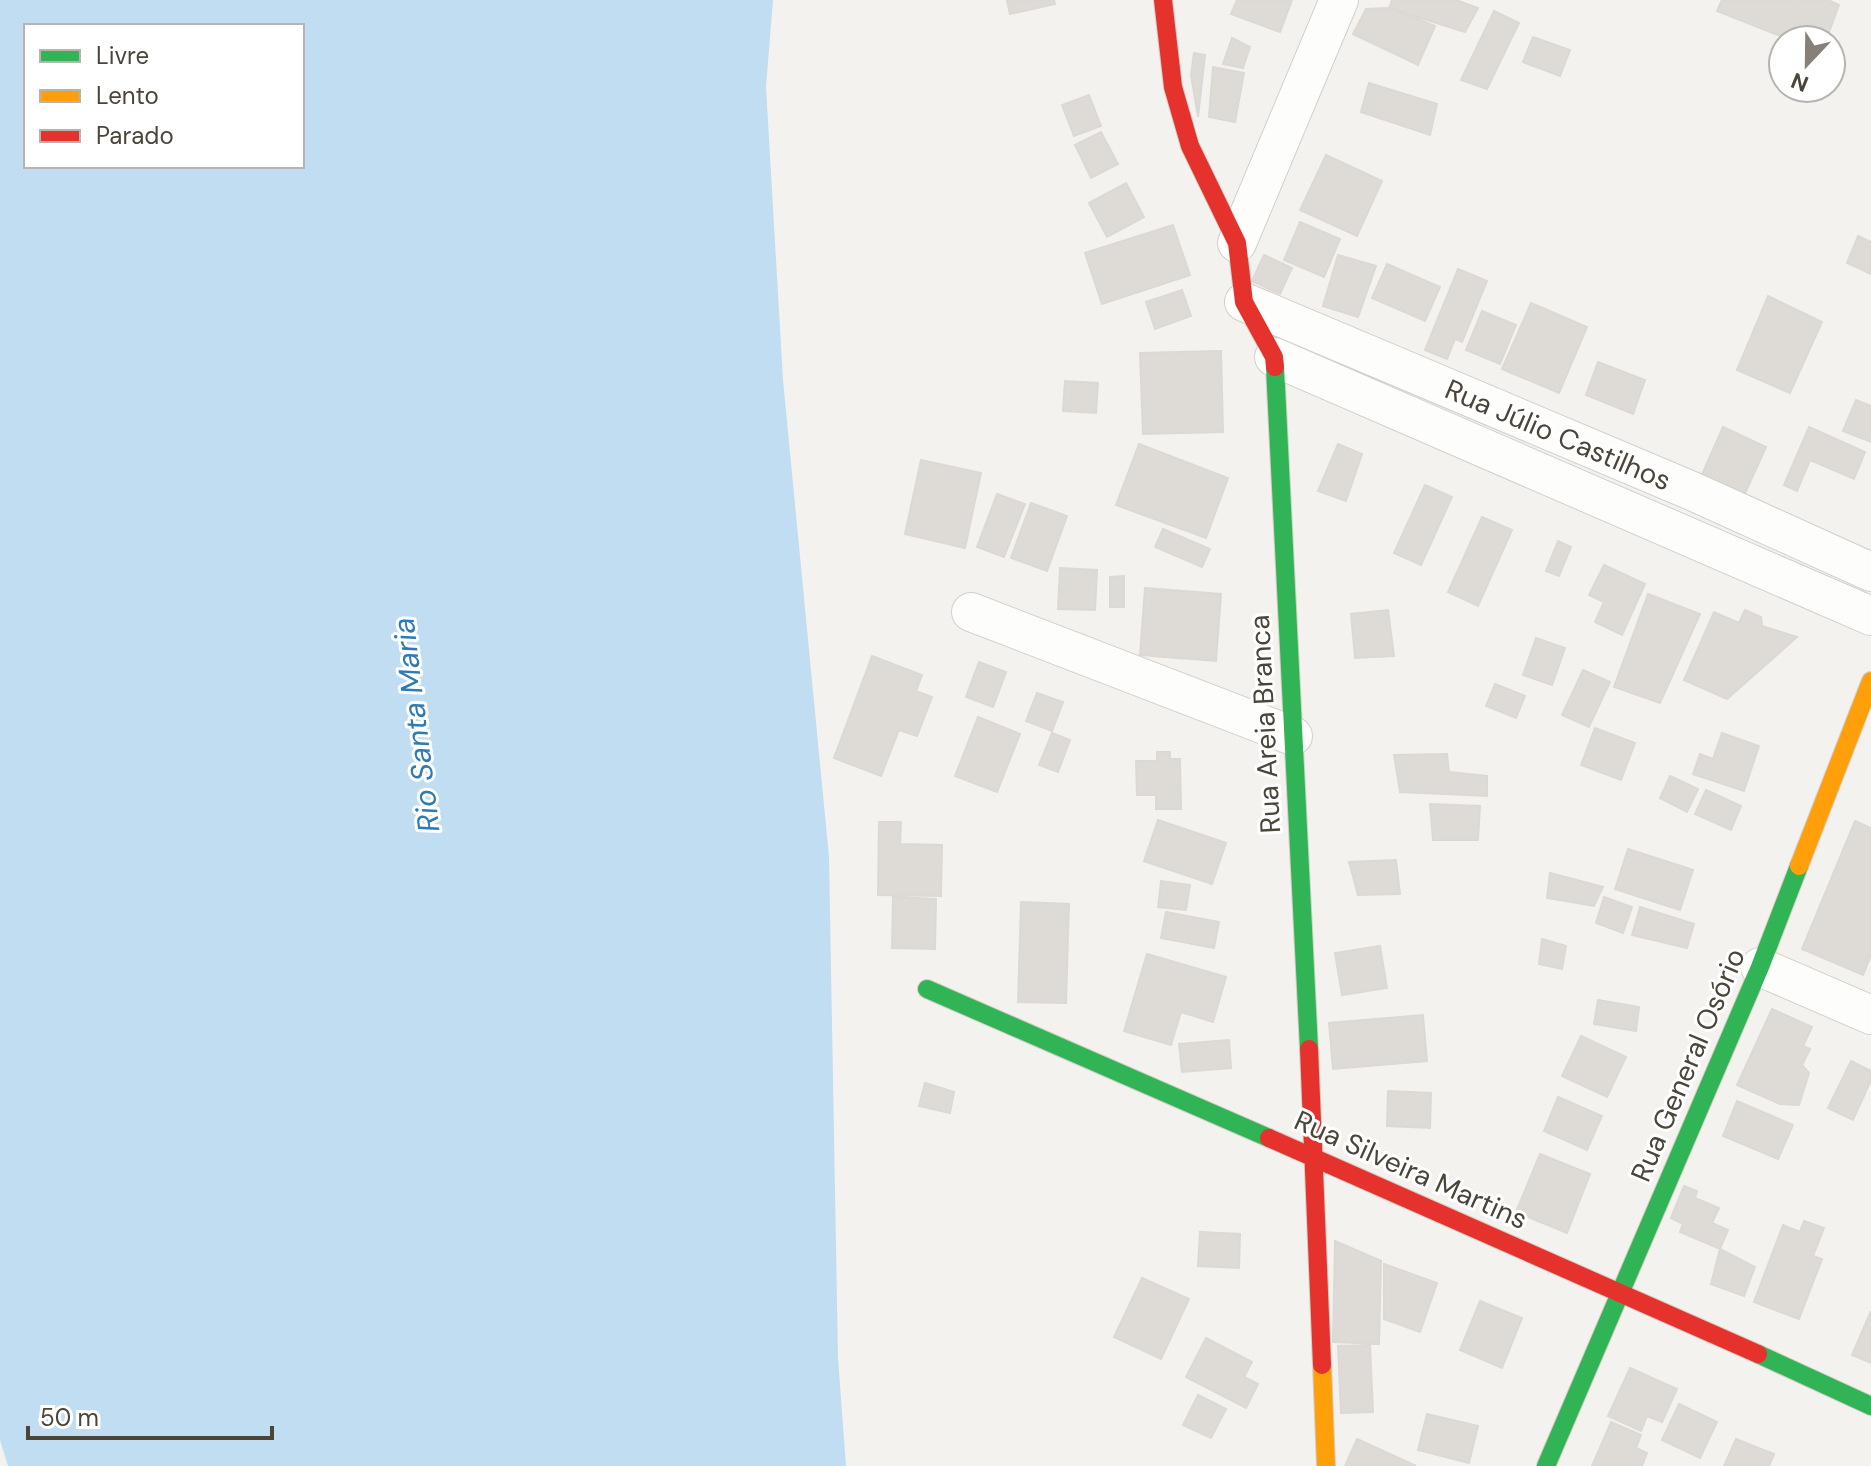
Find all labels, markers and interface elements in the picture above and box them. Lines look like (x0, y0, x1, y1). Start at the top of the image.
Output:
legend (24, 24, 304, 168)
north arrow (1767, 24, 1847, 104)
text: Livre (96, 40, 149, 71)
text: N (1787, 66, 1813, 99)
text: Lento (96, 80, 159, 111)
text: Parado (96, 120, 174, 151)
street label: Rua Júlio Castilhos (1439, 371, 1677, 499)
street label: Rua Areia Branca (1241, 614, 1289, 834)
water label: Rio Santa Maria (383, 615, 449, 835)
street label: Rua General Osório (1622, 943, 1754, 1187)
street label: Rua Silveira Martins (1289, 1102, 1533, 1238)
scale bar (28, 1390, 272, 1440)
text: 50 m (40, 1402, 99, 1433)

